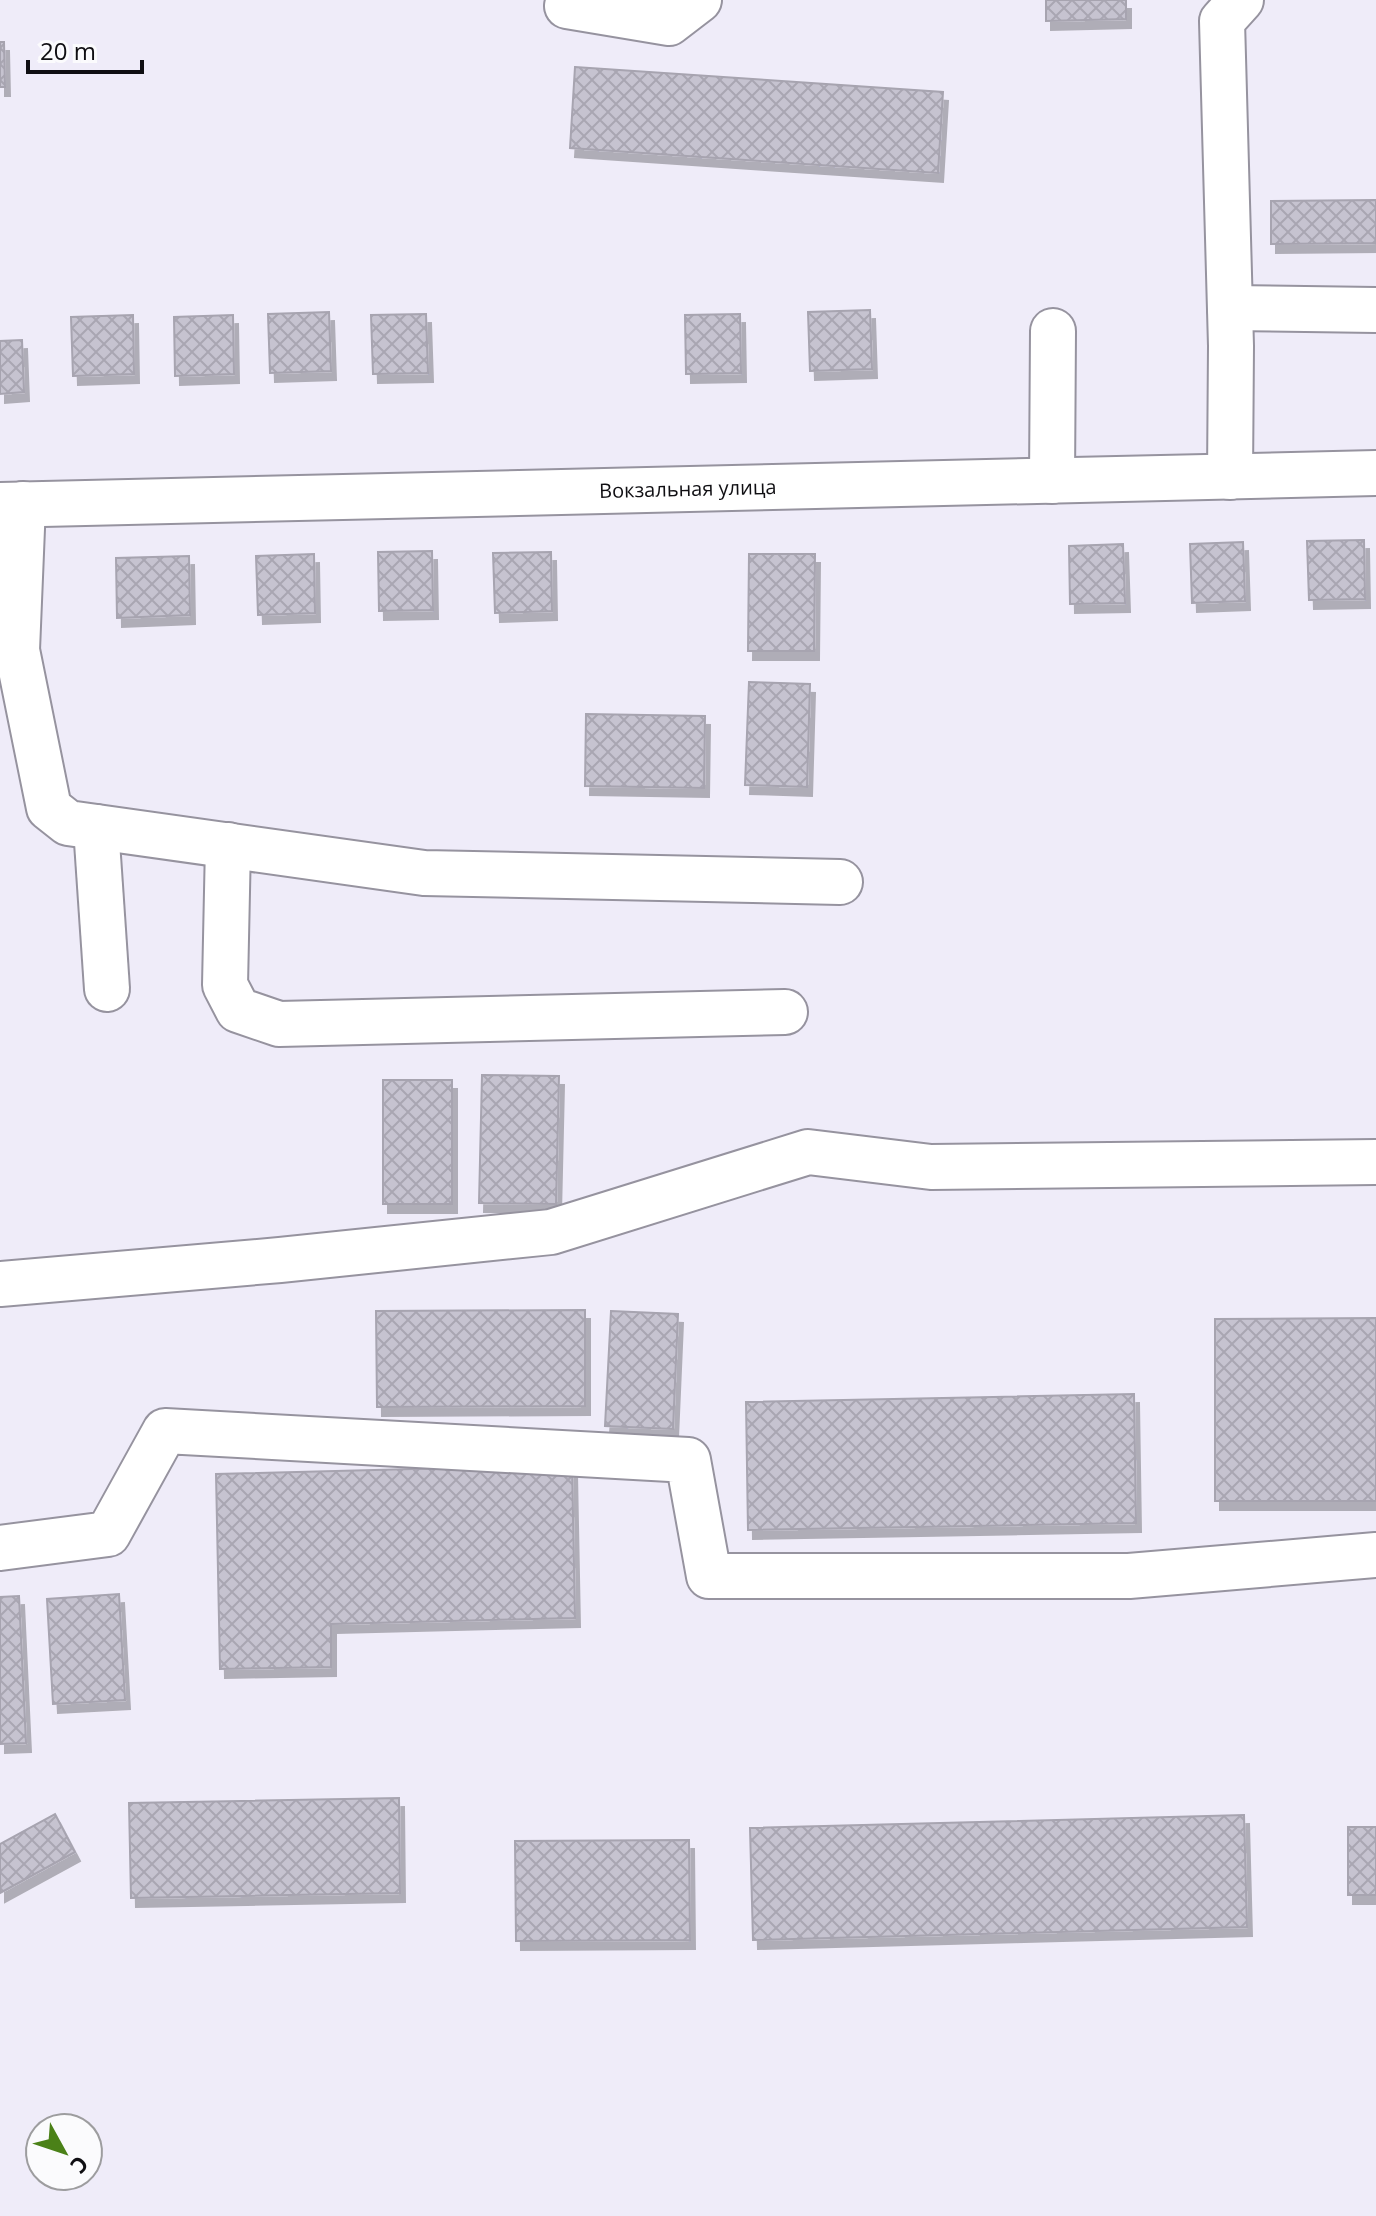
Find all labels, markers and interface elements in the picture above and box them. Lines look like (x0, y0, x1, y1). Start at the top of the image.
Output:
scale bar (28, 24, 142, 74)
text: 20 m (40, 34, 96, 67)
street label: Вокзальная улица (599, 473, 777, 504)
north arrow (24, 2112, 104, 2192)
text: С (64, 2150, 96, 2181)

